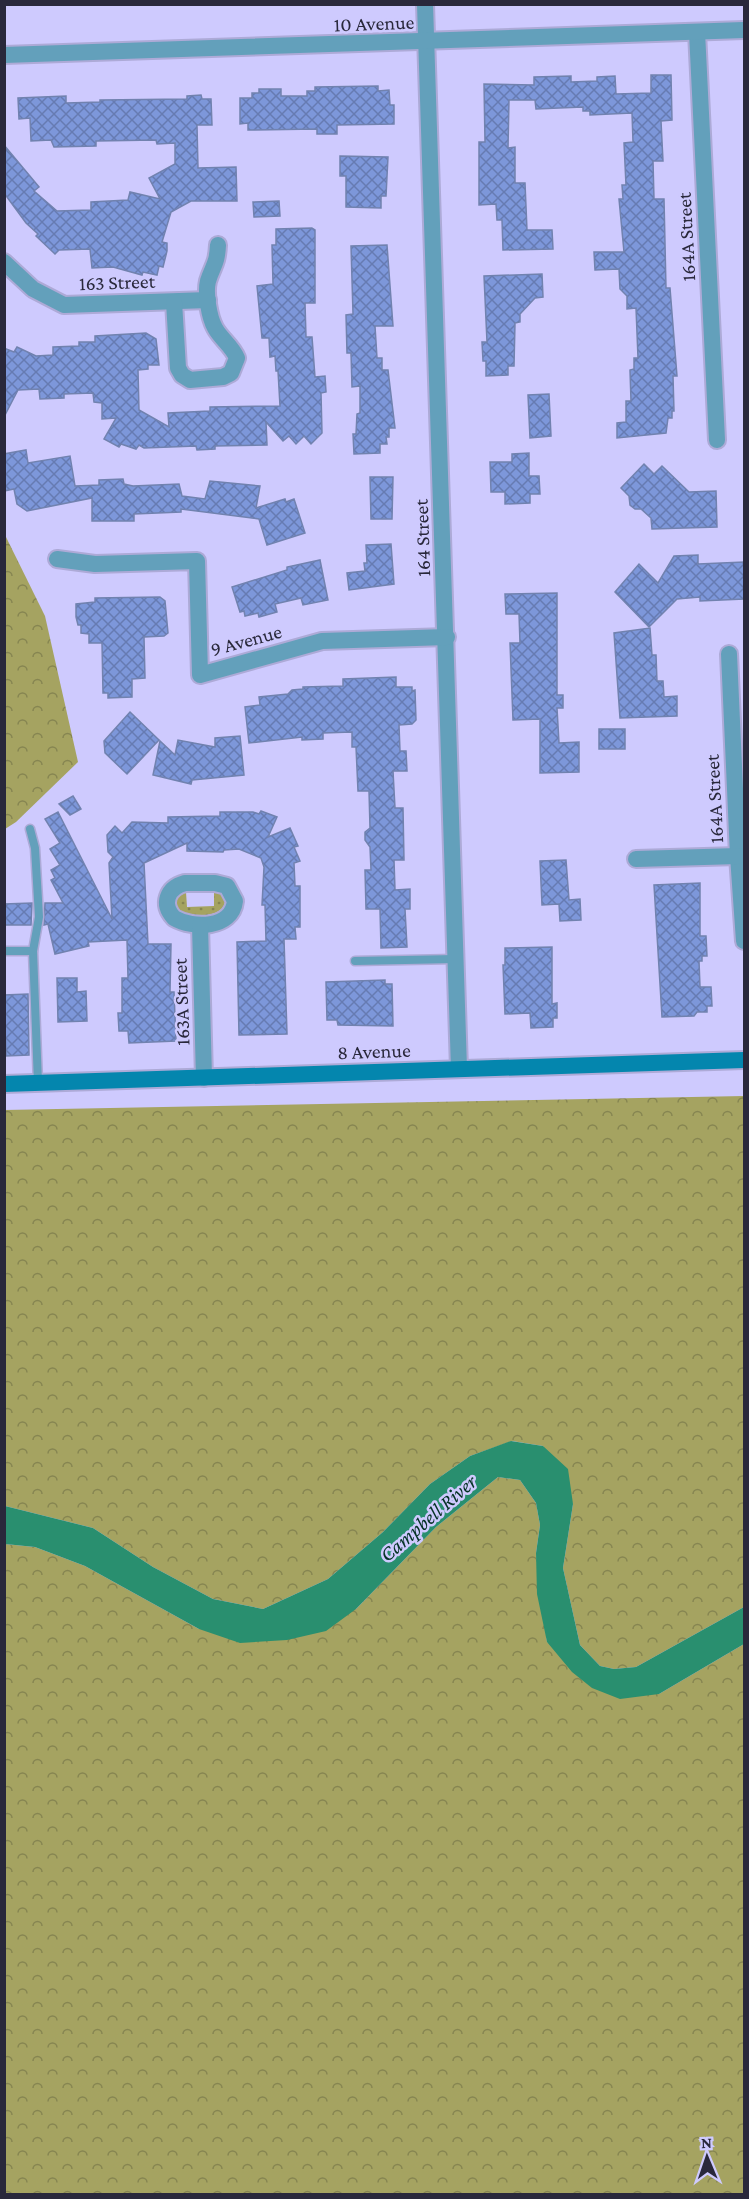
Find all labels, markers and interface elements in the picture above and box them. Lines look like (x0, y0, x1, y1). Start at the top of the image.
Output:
street label: 10 Avenue (333, 11, 415, 35)
street label: 164A Street (673, 192, 699, 282)
street label: 163 Street (79, 270, 156, 294)
street label: 164 Street (410, 498, 434, 577)
street label: 9 Avenue (208, 620, 284, 660)
street label: 164A Street (701, 754, 727, 844)
street label: 163A Street (168, 958, 194, 1046)
street label: 8 Avenue (337, 1039, 411, 1063)
water label: Campbell River (375, 1469, 482, 1566)
north arrow (677, 2127, 737, 2187)
text: N (701, 2134, 712, 2151)

